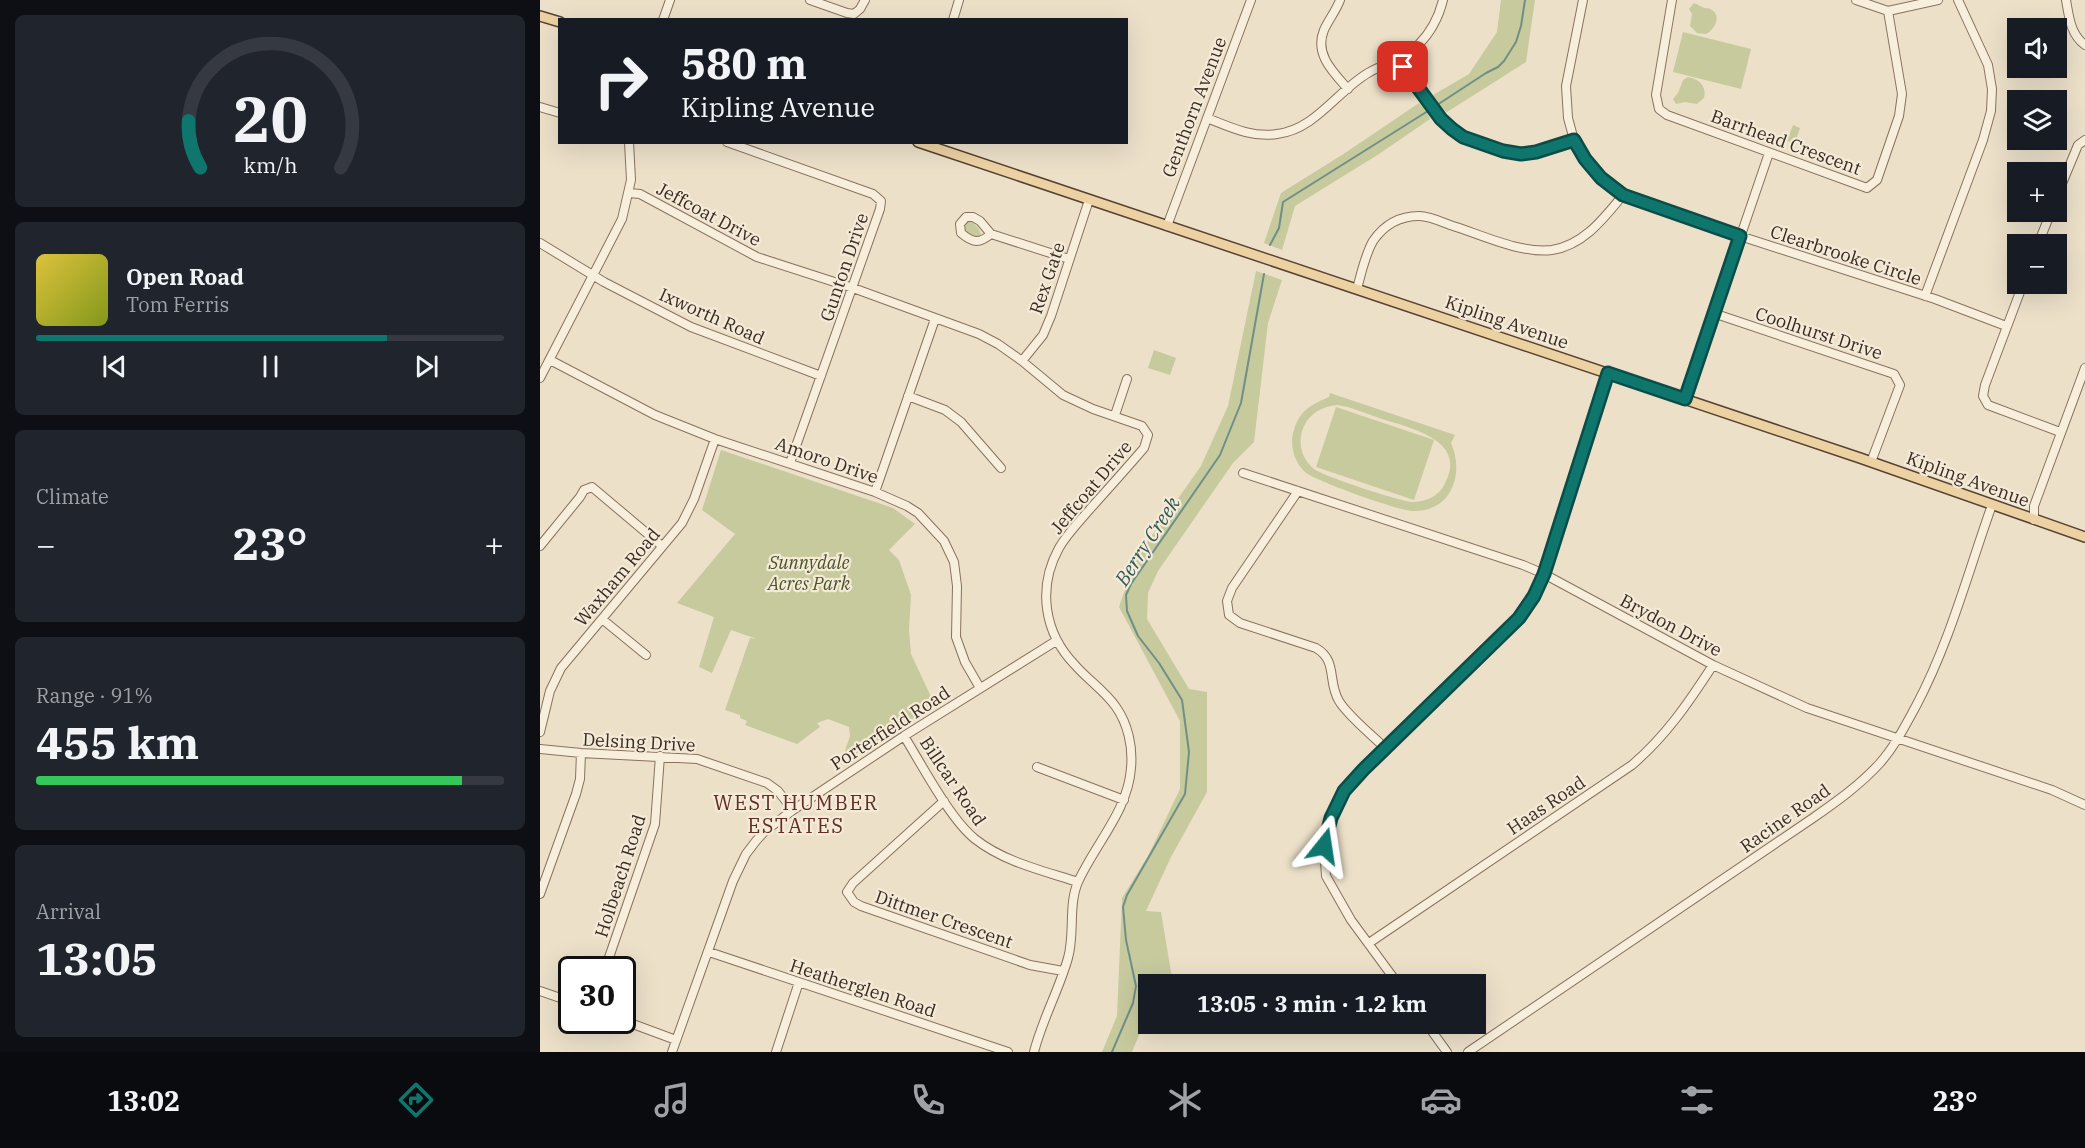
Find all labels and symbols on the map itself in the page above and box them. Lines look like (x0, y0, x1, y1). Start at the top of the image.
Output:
street label: Genthorn Avenue (1157, 33, 1231, 181)
pin (1377, 41, 1428, 92)
street label: Barrhead Crescent (1708, 104, 1864, 180)
street label: Jeffcoat Drive (653, 177, 765, 251)
street label: Gunton Drive (815, 210, 873, 324)
street label: Clearbrooke Circle (1767, 220, 1925, 290)
street label: Rex Gate (1024, 239, 1070, 317)
street label: Ixworth Road (656, 282, 768, 350)
street label: Kipling Avenue (1442, 290, 1572, 354)
street label: Coolhurst Drive (1753, 302, 1885, 364)
street label: Amoro Drive (772, 432, 882, 488)
street label: Jeffcoat Drive (1045, 436, 1137, 538)
street label: Kipling Avenue (1903, 446, 2033, 512)
water label: Berry Creek (1108, 491, 1186, 592)
street label: Waxham Road (569, 523, 665, 631)
park label: Sunnydale Acres Park (767, 551, 851, 595)
street label: Brydon Drive (1616, 588, 1726, 662)
street label: Porterfield Road (826, 681, 954, 775)
street label: Delsing Drive (582, 728, 696, 756)
street label: Billcar Road (915, 732, 991, 830)
street label: Haas Road (1502, 770, 1590, 840)
street label: Racine Road (1735, 778, 1835, 858)
district label: WEST HUMBER ESTATES (713, 789, 879, 839)
street label: Holbeach Road (589, 812, 651, 940)
position arrow (1292, 814, 1356, 878)
street label: Dittmer Crescent (872, 885, 1016, 953)
street label: Heatherglen Road (787, 954, 939, 1022)
speed limit sign: 30 (558, 956, 636, 1034)

